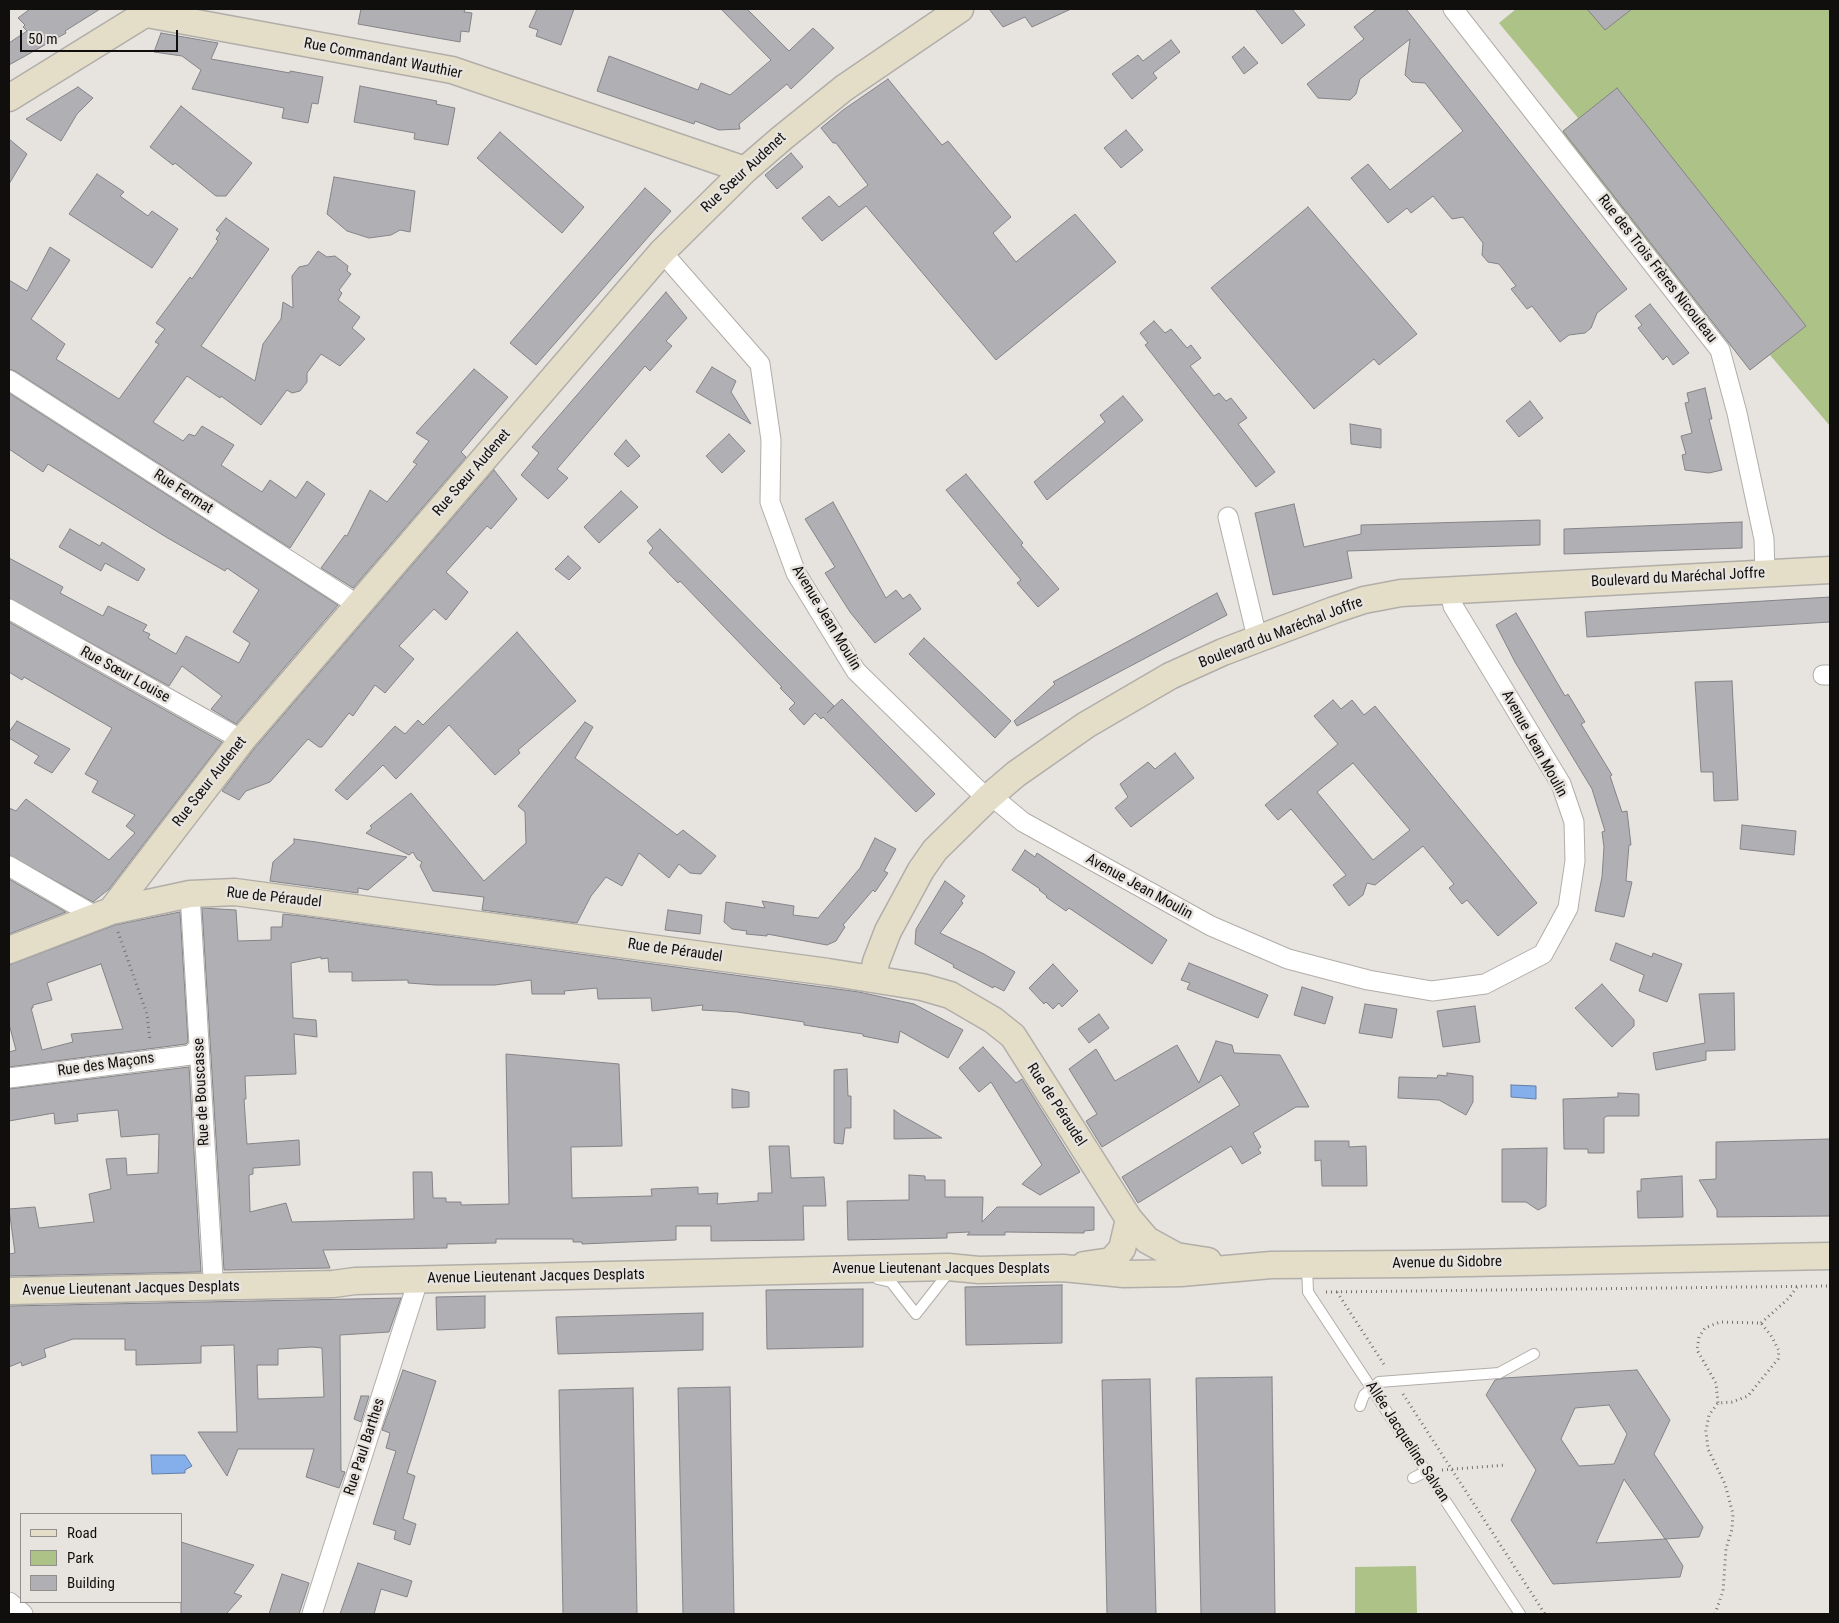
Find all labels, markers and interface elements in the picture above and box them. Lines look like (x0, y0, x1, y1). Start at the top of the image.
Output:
scale bar (22, 20, 180, 52)
text: 50 m (28, 30, 58, 48)
street label: Rue Commandant Wauthier (302, 35, 464, 83)
street label: Rue Sœur Audenet (698, 129, 790, 217)
street label: Rue des Trois Frères Nicouleau (1594, 191, 1720, 347)
street label: Rue Sœur Audenet (429, 426, 515, 520)
street label: Rue Fermat (150, 466, 216, 518)
street label: Avenue Jean Moulin (788, 562, 864, 674)
street label: Boulevard du Maréchal Joffre (1591, 564, 1765, 592)
street label: Boulevard du Maréchal Joffre (1196, 593, 1366, 673)
street label: Rue Sœur Louise (77, 643, 173, 707)
street label: Avenue Jean Moulin (1497, 688, 1571, 800)
street label: Rue Sœur Audenet (169, 733, 251, 831)
street label: Avenue Jean Moulin (1083, 850, 1195, 924)
street label: Rue de Péraudel (226, 884, 322, 912)
street label: Rue de Péraudel (626, 935, 724, 967)
street label: Rue de Bouscasse (190, 1037, 214, 1147)
street label: Rue des Maçons (56, 1049, 156, 1081)
street label: Rue de Péraudel (1022, 1060, 1090, 1150)
street label: Avenue du Sidobre (1392, 1253, 1502, 1273)
street label: Avenue Lieutenant Jacques Desplats (832, 1260, 1050, 1278)
street label: Avenue Lieutenant Jacques Desplats (427, 1266, 645, 1288)
street label: Avenue Lieutenant Jacques Desplats (22, 1278, 240, 1300)
street label: Allée Jacqueline Salvan (1361, 1378, 1453, 1506)
street label: Rue Paul Barthes (341, 1396, 389, 1498)
legend (20, 1513, 182, 1603)
text: Road (67, 1524, 97, 1542)
text: Park (67, 1549, 94, 1567)
text: Building (67, 1574, 115, 1592)

